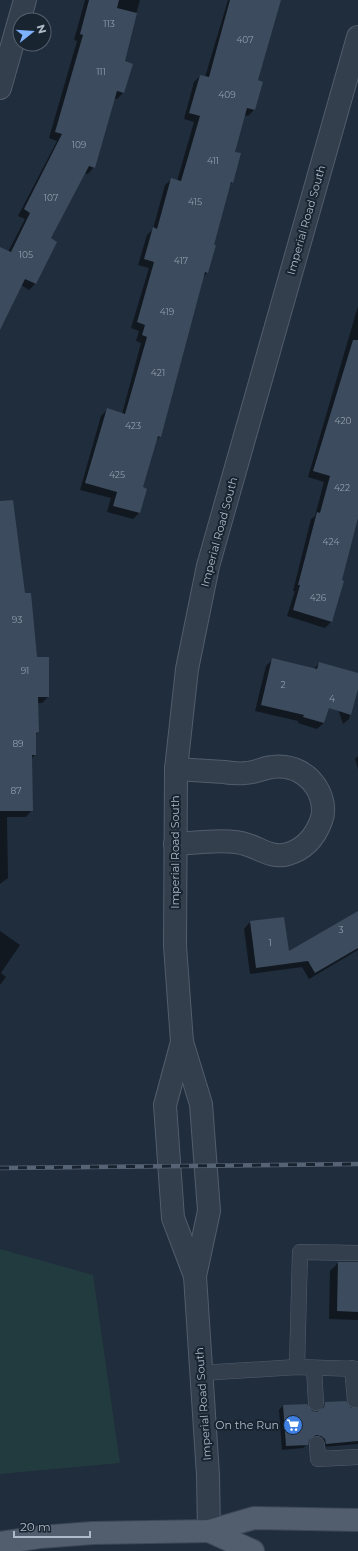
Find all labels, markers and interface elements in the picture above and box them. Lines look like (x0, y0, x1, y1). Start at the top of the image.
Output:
north arrow (12, 12, 52, 52)
house number: 113 (103, 18, 115, 29)
text: N (34, 23, 50, 35)
house number: 407 (236, 34, 254, 45)
house number: 111 (96, 66, 106, 77)
house number: 409 (218, 89, 236, 100)
house number: 109 (72, 139, 87, 150)
house number: 411 (207, 155, 219, 166)
street label: Imperial Road South (284, 164, 328, 276)
house number: 107 (44, 192, 58, 203)
house number: 415 (188, 196, 202, 207)
house number: 105 (19, 249, 33, 260)
house number: 417 (174, 255, 188, 266)
house number: 419 (160, 306, 175, 317)
house number: 421 (151, 367, 165, 378)
house number: 420 (335, 415, 352, 426)
house number: 423 (125, 420, 141, 431)
house number: 425 (109, 469, 125, 480)
street label: Imperial Road South (198, 475, 240, 589)
house number: 422 (334, 482, 350, 493)
house number: 424 (323, 536, 339, 547)
house number: 426 (310, 592, 327, 603)
house number: 93 (12, 614, 22, 625)
house number: 91 (21, 665, 29, 676)
house number: 2 (280, 679, 286, 690)
house number: 4 (329, 693, 335, 704)
house number: 89 (12, 738, 24, 749)
house number: 87 (10, 785, 22, 796)
street label: Imperial Road South (168, 795, 182, 909)
house number: 3 (338, 924, 344, 935)
house number: 1 (268, 937, 272, 948)
street label: Imperial Road South (192, 1347, 214, 1461)
supermarket icon: On the Run (282, 1414, 304, 1436)
place label: On the Run (215, 1418, 279, 1432)
scale bar (14, 1513, 90, 1539)
text: 20 m (20, 1519, 51, 1534)

